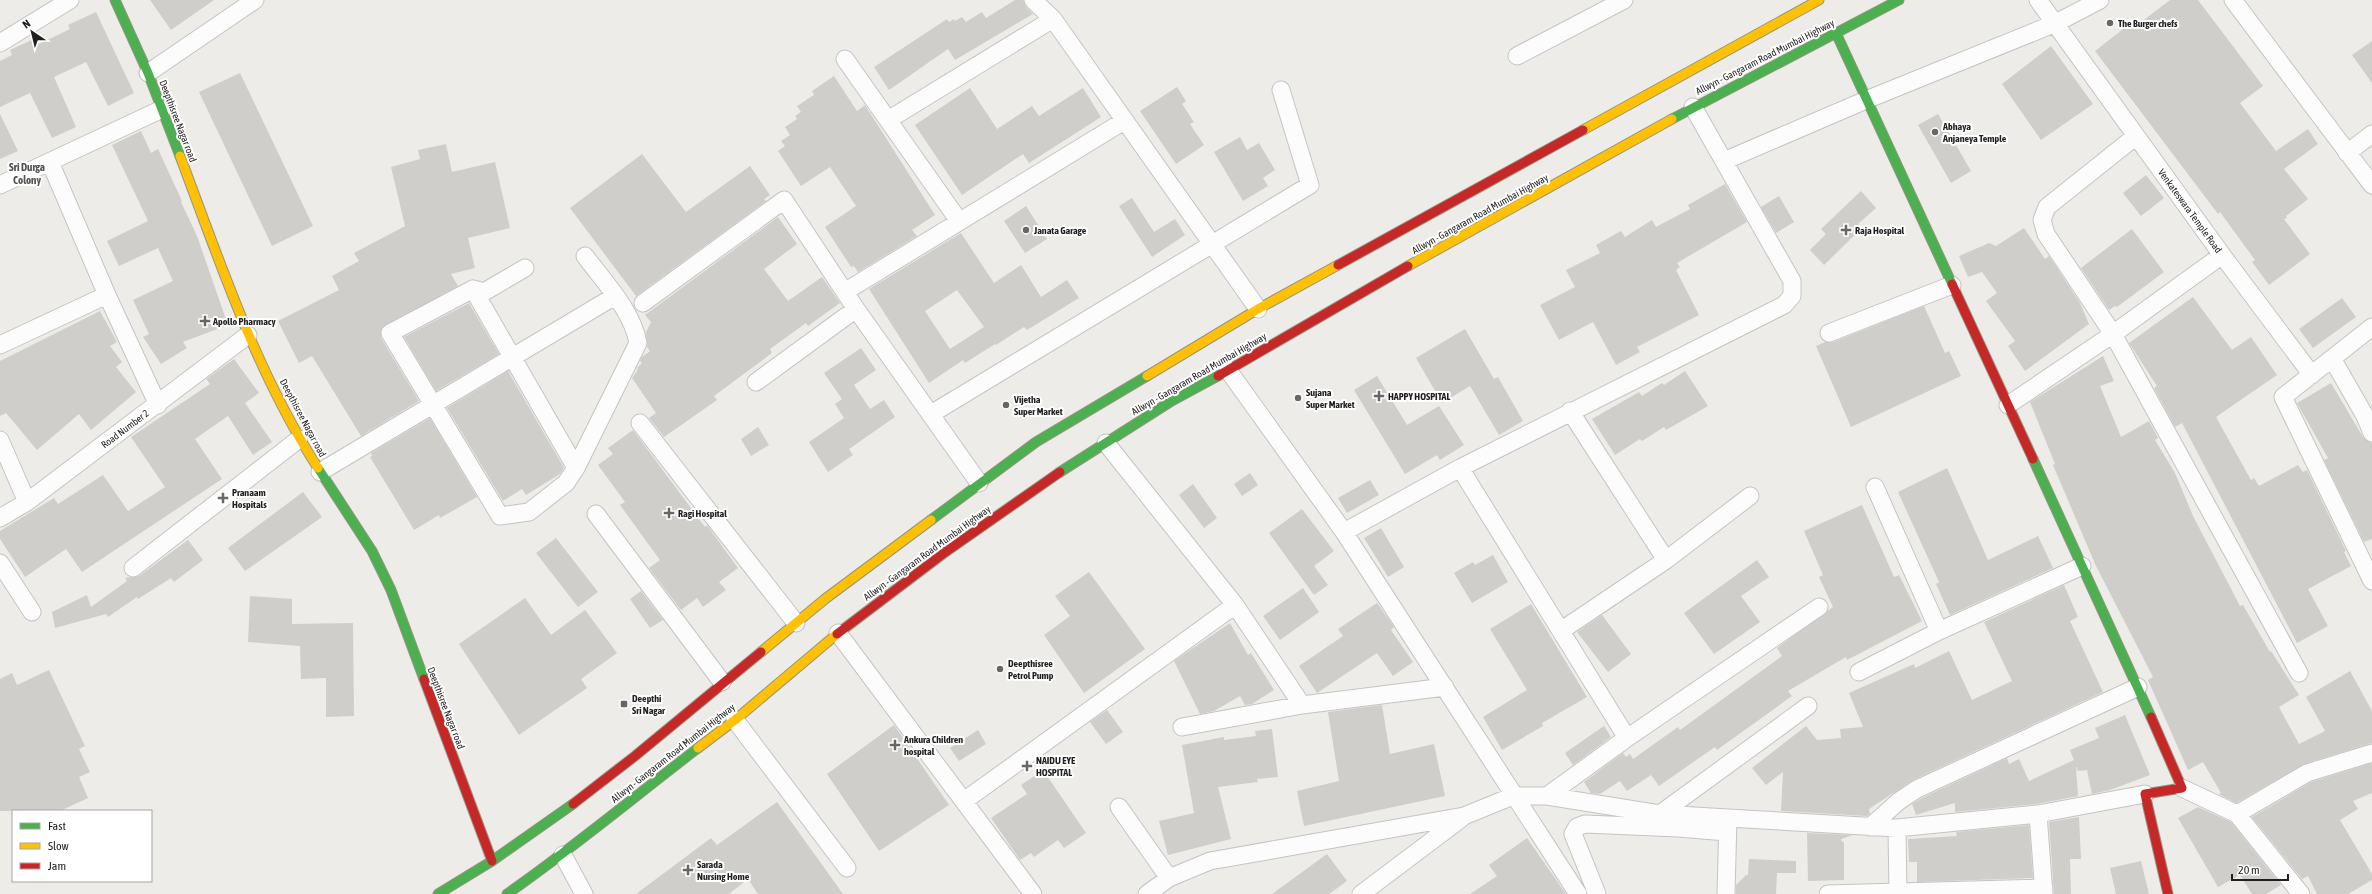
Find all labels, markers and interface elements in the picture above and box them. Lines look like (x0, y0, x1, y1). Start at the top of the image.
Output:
north arrow (12, 12, 52, 52)
text: N (20, 17, 32, 31)
street label: Allwyn - Gangaram Road Mumbai Highway (1694, 17, 1836, 97)
marker: The Burger chefs (2105, 18, 2115, 28)
place label: The Burger chefs (2118, 18, 2178, 29)
street label: Deepthisree Nagar road (157, 78, 199, 164)
place label: Abhaya Anjaneya Temple (1942, 121, 2007, 144)
marker: Abhaya Anjaneya Temple (1930, 127, 1940, 137)
district label: Sri Durga Colony (9, 161, 45, 186)
street label: Venkateswara Temple Road (2156, 167, 2224, 255)
street label: Allwyn - Gangaram Road Mumbai Highway (1410, 172, 1550, 256)
marker: Raja Hospital (1840, 224, 1852, 236)
marker: Janata Garage (1021, 225, 1031, 235)
place label: Janata Garage (1033, 225, 1087, 236)
place label: Raja Hospital (1855, 225, 1905, 236)
marker: Apollo Pharmacy (200, 316, 210, 326)
place label: Apollo Pharmacy (212, 316, 277, 327)
street label: Allwyn - Gangaram Road Mumbai Highway (1130, 331, 1268, 417)
street label: Deepthisree Nagar road (278, 377, 328, 459)
place label: Sujana Super Market (1306, 387, 1355, 410)
marker: HAPPY HOSPITAL (1373, 390, 1385, 402)
place label: HAPPY HOSPITAL (1388, 391, 1451, 402)
marker: Sujana Super Market (1293, 393, 1303, 403)
place label: Vijetha Super Market (1013, 394, 1063, 417)
marker: Vijetha Super Market (1001, 400, 1011, 410)
street label: Road Number 2 (99, 407, 151, 450)
place label: Pranaam Hospitals (232, 487, 267, 510)
marker: Pranaam Hospitals (217, 492, 229, 504)
street label: Allwyn - Gangaram Road Mumbai Highway (861, 503, 993, 603)
marker: Ragi Hospital (663, 507, 675, 519)
place label: Ragi Hospital (678, 508, 727, 519)
place label: Deepthisree Petrol Pump (1008, 658, 1054, 681)
marker: Deepthisree Petrol Pump (995, 664, 1005, 674)
street label: Deepthisree Nagar road (425, 665, 467, 751)
place label: Deepthi Sri Nagar (632, 693, 666, 716)
marker: Deepthi Sri Nagar (619, 699, 629, 709)
street label: Allwyn - Gangaram Road Mumbai Highway (609, 701, 737, 805)
place label: Ankura Children hospital (903, 734, 963, 757)
marker: Ankura Children hospital (889, 739, 901, 751)
place label: NAIDU EYE HOSPITAL (1036, 755, 1076, 778)
marker: NAIDU EYE HOSPITAL (1021, 760, 1033, 772)
legend (12, 810, 152, 882)
text: Fast (48, 819, 66, 833)
text: Slow (48, 839, 69, 853)
scale bar (2232, 856, 2288, 882)
text: Jam (48, 859, 66, 873)
place label: Sarada Nursing Home (697, 859, 750, 882)
text: 20 m (2238, 863, 2260, 877)
marker: Sarada Nursing Home (682, 864, 694, 876)

